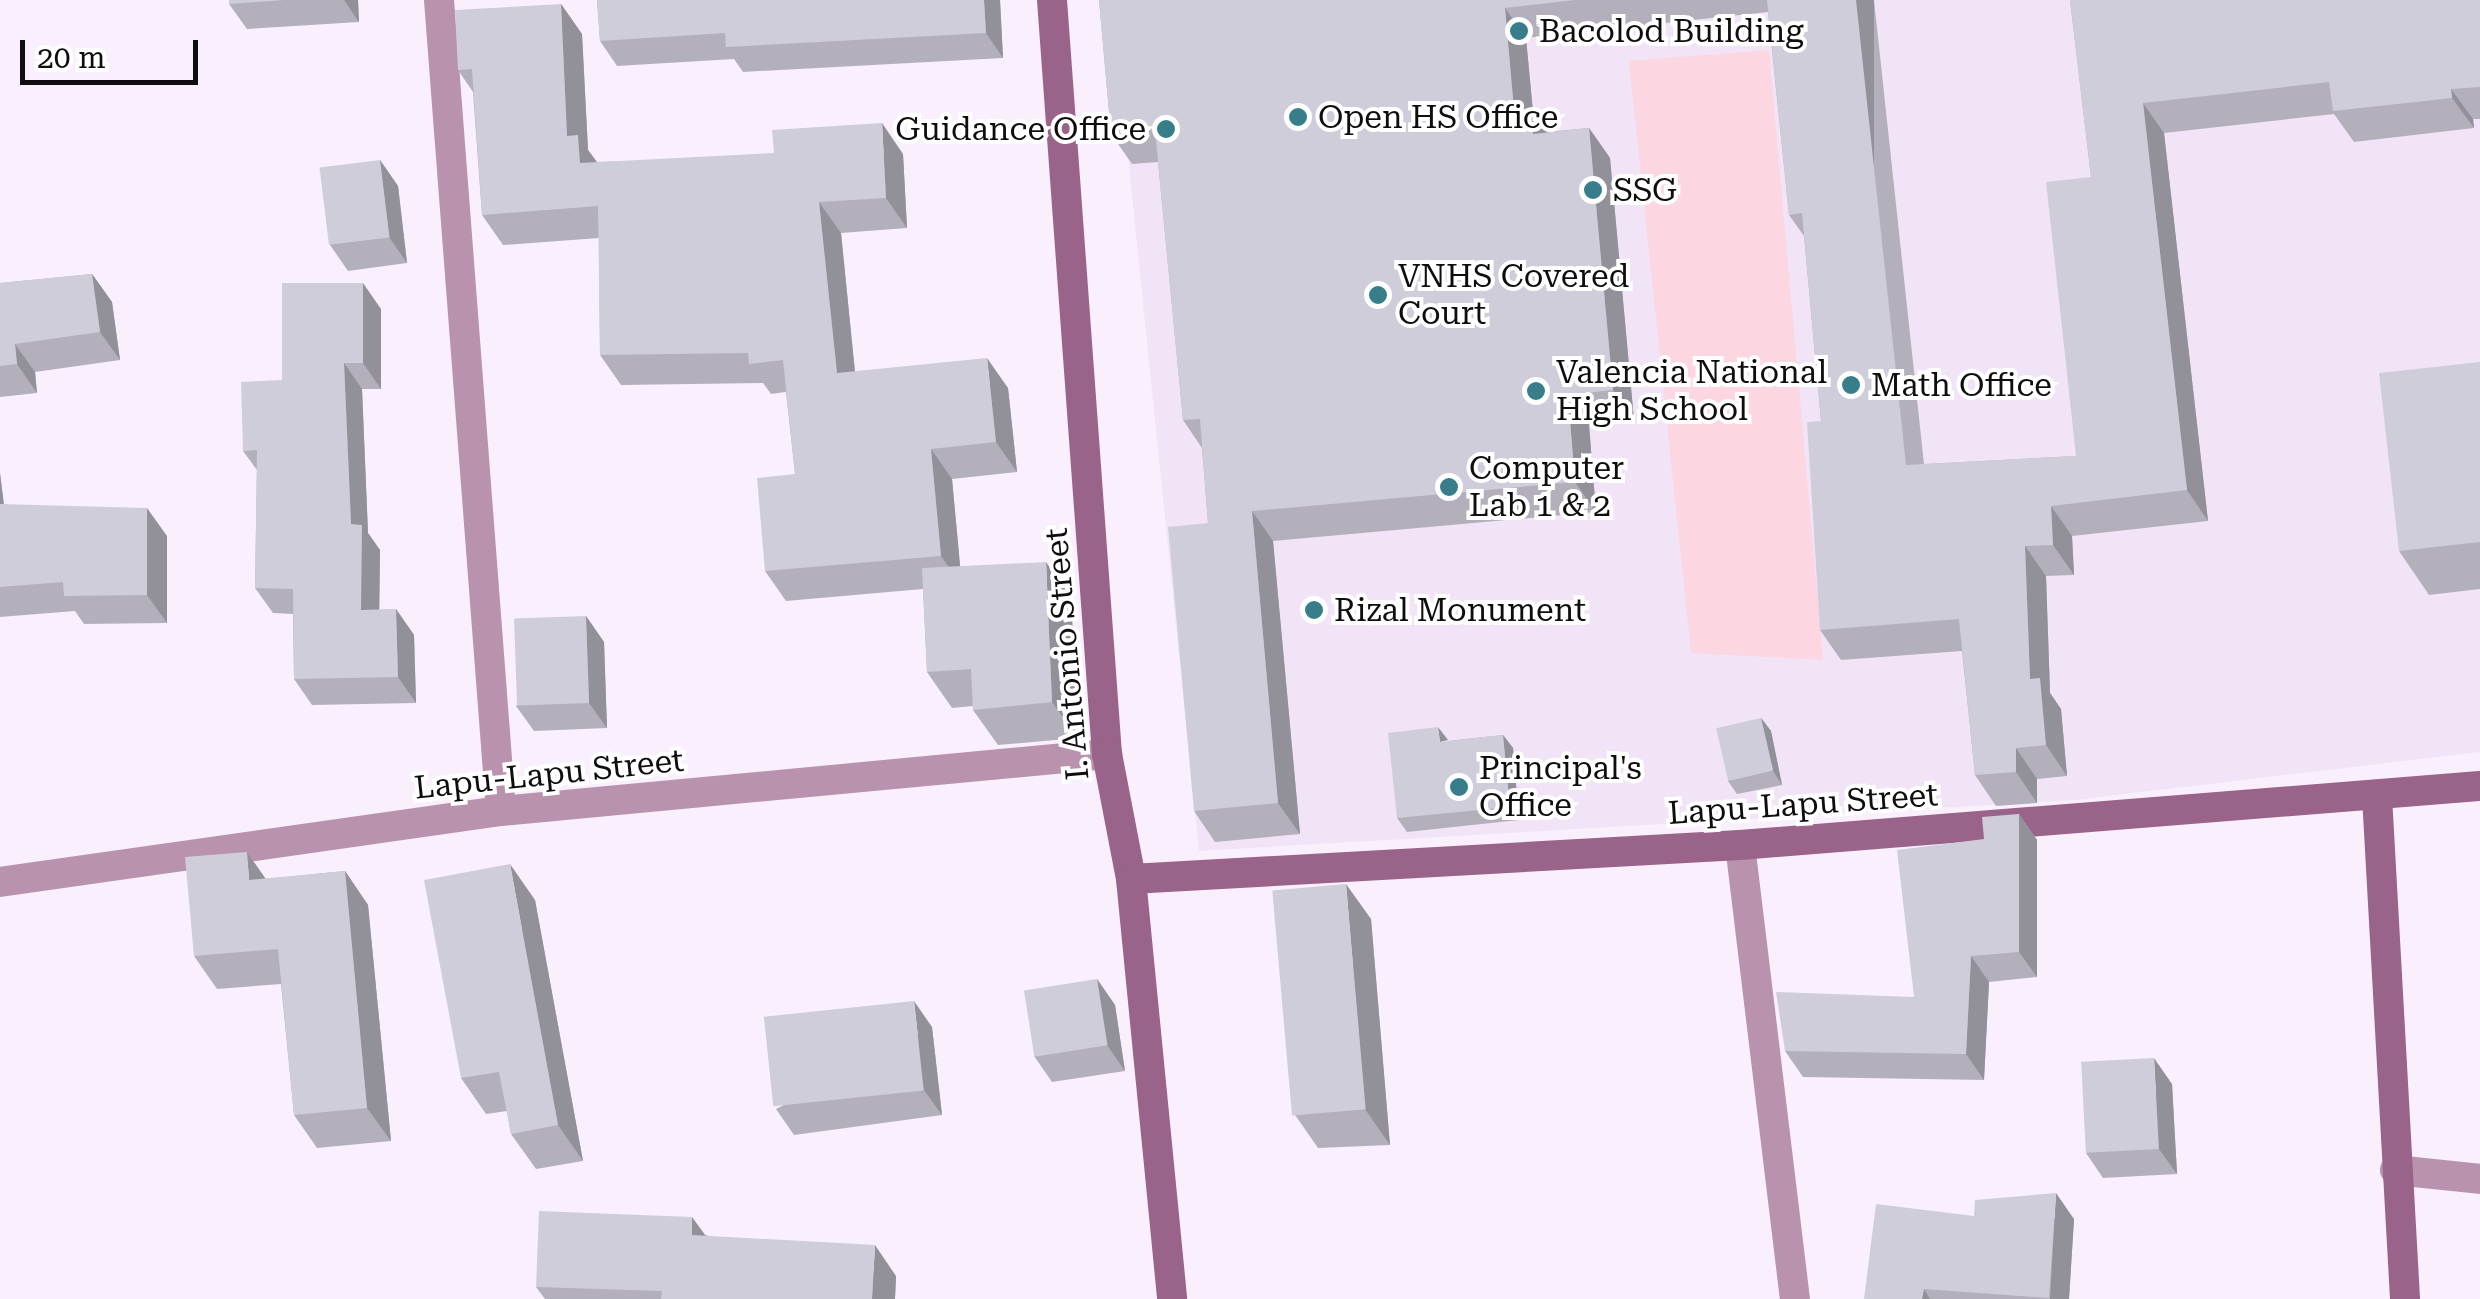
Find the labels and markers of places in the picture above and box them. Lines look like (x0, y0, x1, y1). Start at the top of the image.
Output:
place label: Bacolod Building (1539, 12, 1804, 50)
marker: Bacolod Building (1508, 20, 1530, 42)
place label: Open HS Office (1318, 98, 1558, 136)
marker: Open HS Office (1287, 106, 1309, 128)
place label: Guidance Office (895, 110, 1146, 148)
marker: Guidance Office (1155, 118, 1177, 140)
place label: SSG (1613, 171, 1677, 209)
marker: SSG (1582, 179, 1604, 201)
place label: VNHS Covered Court (1398, 258, 1629, 333)
marker: VNHS Covered Court (1367, 284, 1389, 306)
place label: Valencia National High School (1556, 354, 1827, 429)
place label: Math Office (1871, 366, 2052, 404)
marker: Math Office (1840, 374, 1862, 396)
marker: Valencia National High School (1525, 380, 1547, 402)
place label: Computer Lab 1 & 2 (1469, 450, 1624, 525)
marker: Computer Lab 1 & 2 (1438, 476, 1460, 498)
place label: Rizal Monument (1334, 591, 1586, 629)
marker: Rizal Monument (1303, 599, 1325, 621)
place label: Principal's Office (1479, 750, 1642, 825)
marker: Principal's Office (1448, 776, 1470, 798)

